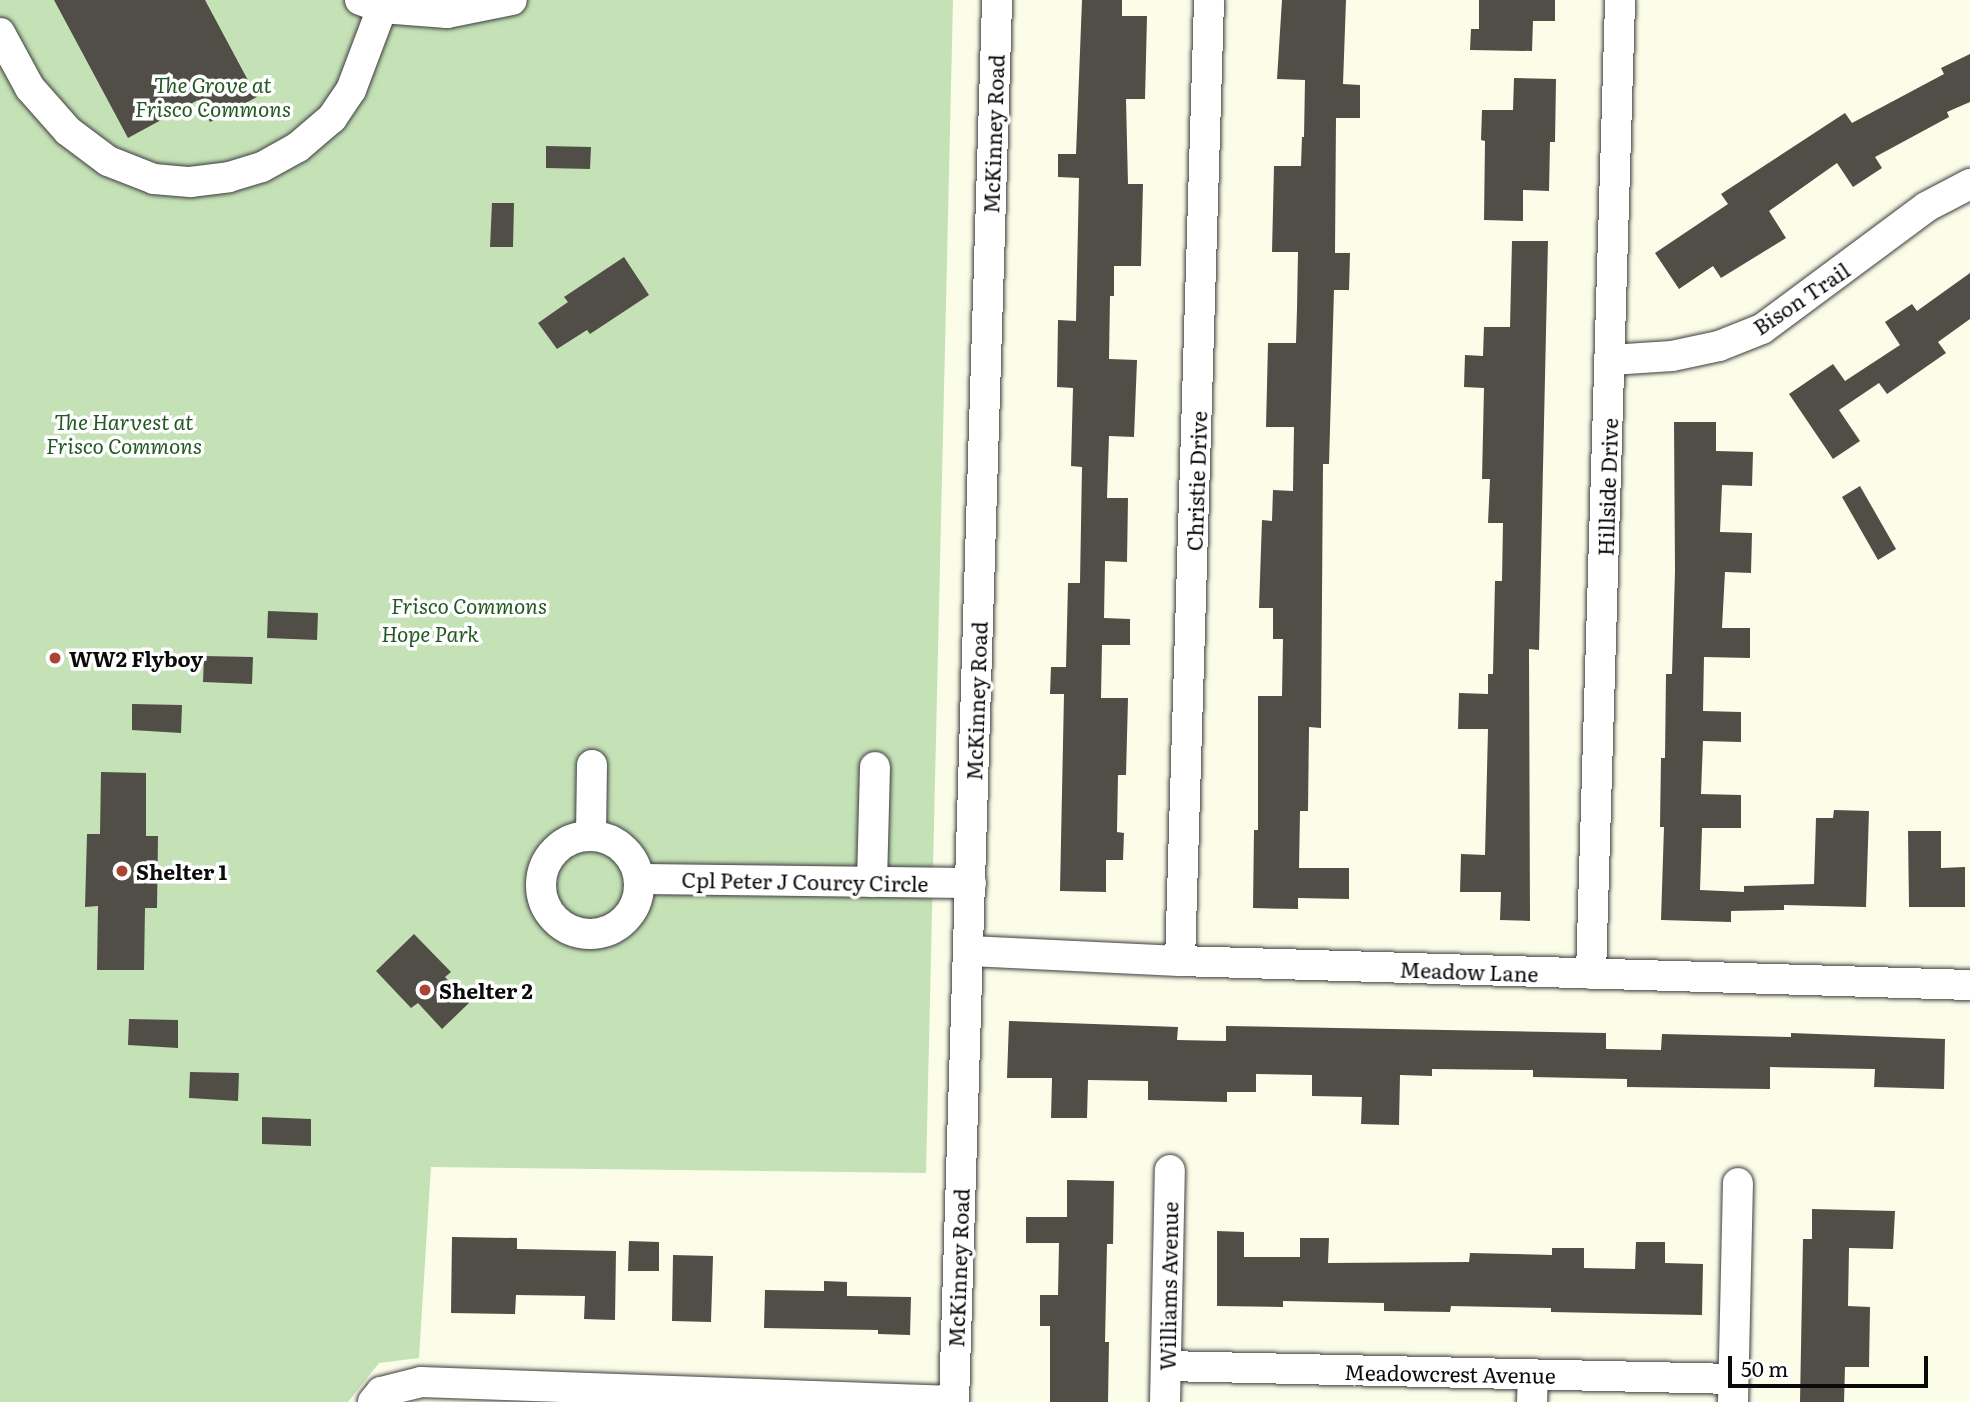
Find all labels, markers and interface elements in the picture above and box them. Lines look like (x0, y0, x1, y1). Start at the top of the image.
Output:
street label: McKinney Road (978, 54, 1008, 214)
park label: The Grove at Frisco Commons (135, 71, 291, 121)
street label: Bison Trail (1748, 257, 1854, 339)
park label: The Harvest at Frisco Commons (46, 408, 202, 458)
street label: Christie Drive (1181, 411, 1211, 551)
street label: Hillside Drive (1592, 418, 1622, 556)
park label: Frisco Commons (391, 592, 547, 618)
park label: Hope Park (381, 620, 479, 646)
street label: McKinney Road (961, 621, 991, 781)
place label: WW2 Flyboy (69, 645, 203, 671)
marker: WW2 Flyboy (47, 650, 63, 666)
place label: Shelter 1 (136, 858, 227, 884)
marker: Shelter 1 (114, 863, 130, 879)
street label: Cpl Peter J Courcy Circle (681, 866, 929, 896)
street label: Meadow Lane (1399, 956, 1539, 986)
place label: Shelter 2 (439, 977, 533, 1003)
marker: Shelter 2 (417, 982, 433, 998)
street label: McKinney Road (943, 1188, 973, 1348)
street label: Williams Avenue (1154, 1201, 1182, 1371)
scale bar (1732, 1342, 1932, 1386)
text: 50 m (1741, 1352, 1788, 1383)
street label: Meadowcrest Avenue (1344, 1359, 1556, 1387)

